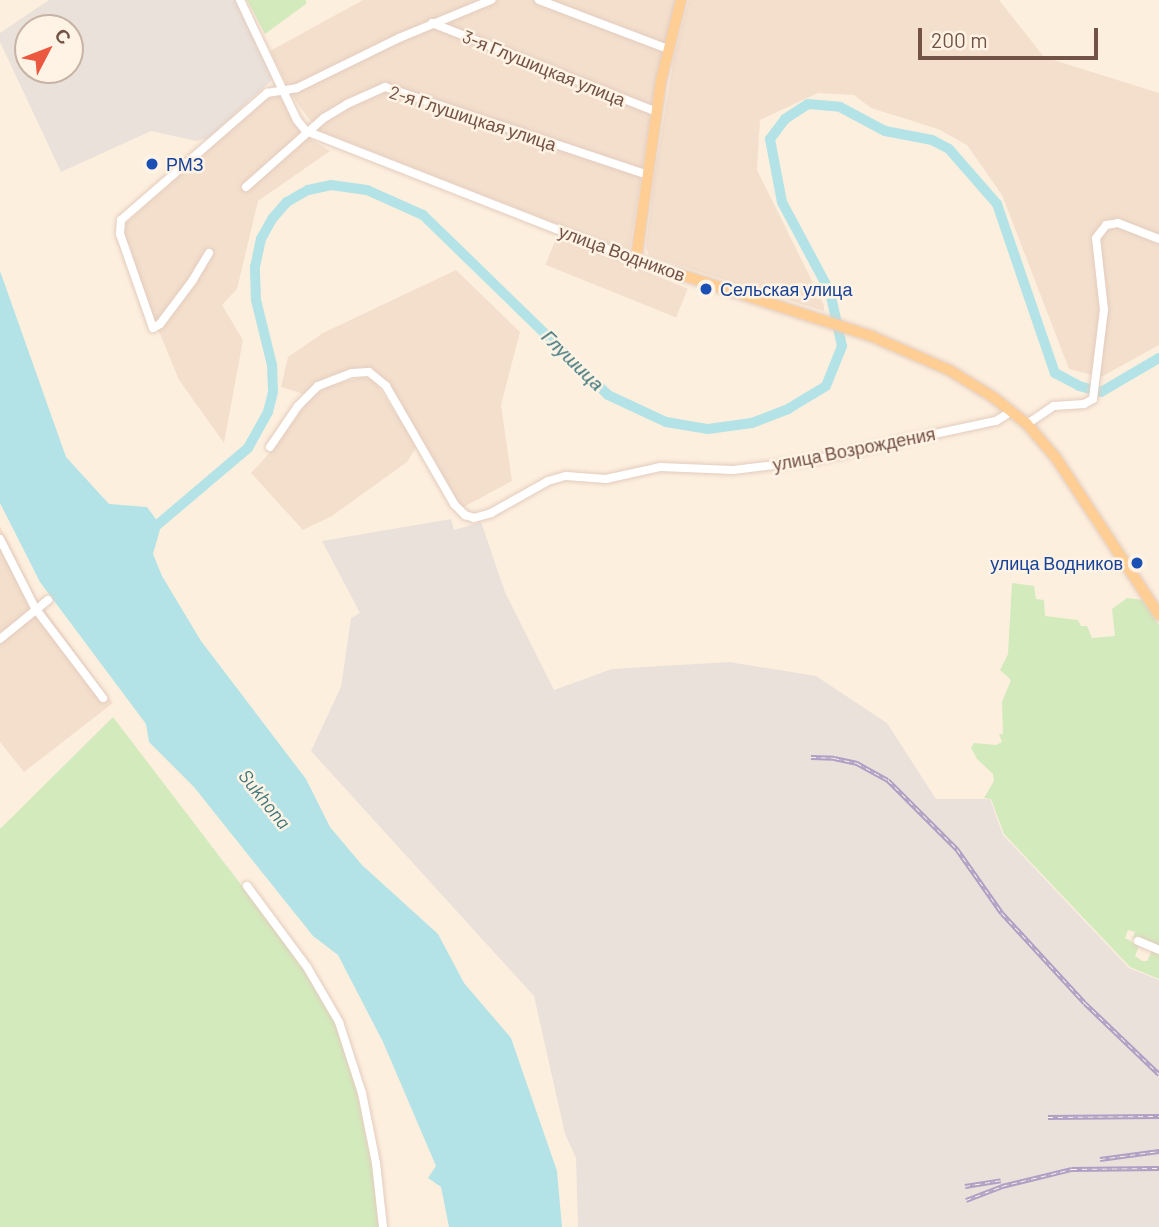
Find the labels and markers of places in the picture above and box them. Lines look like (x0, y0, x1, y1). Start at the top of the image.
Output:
place label: РМЗ (166, 153, 204, 175)
marker: РМЗ (144, 156, 160, 172)
place label: Сельская улица (720, 278, 852, 300)
marker: Сельская улица (698, 281, 714, 297)
place label: улица Водников (990, 552, 1123, 574)
marker: улица Водников (1129, 555, 1145, 571)

